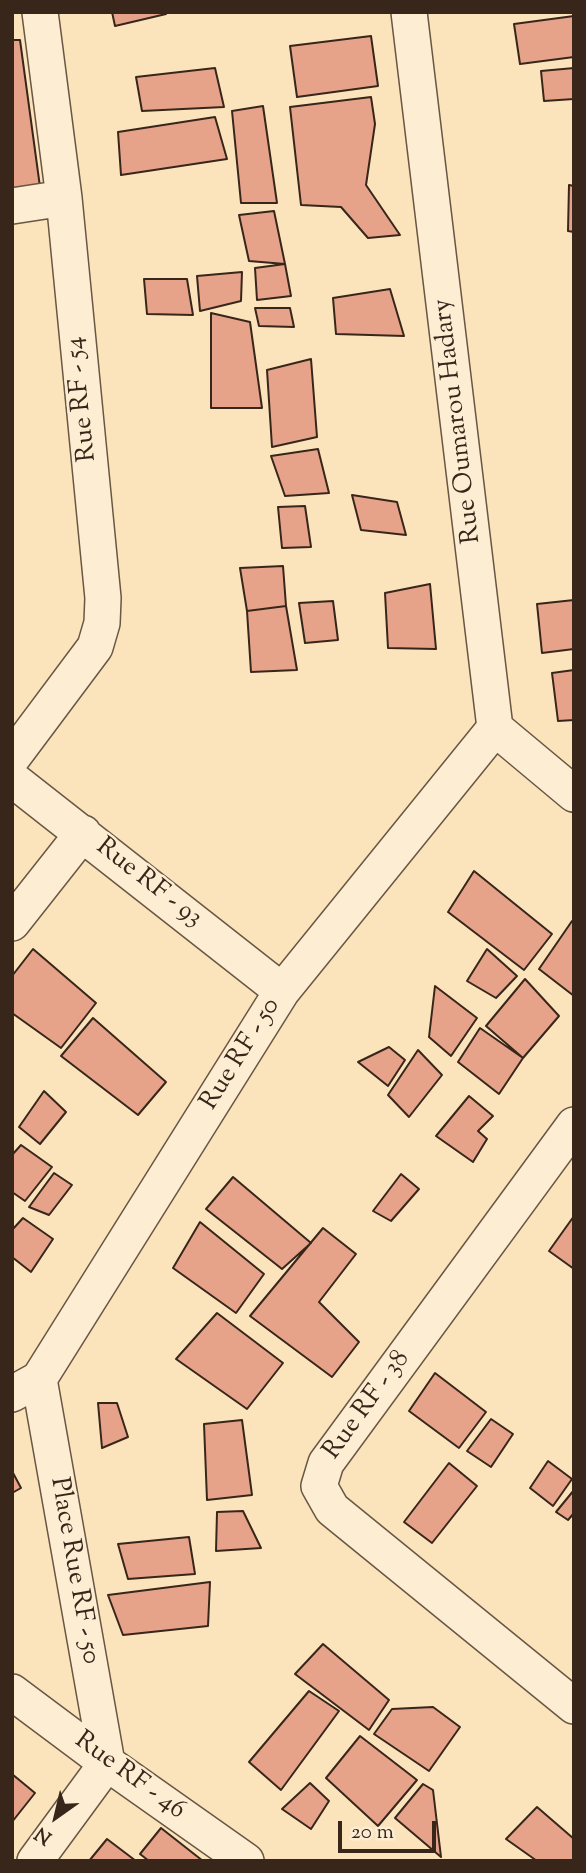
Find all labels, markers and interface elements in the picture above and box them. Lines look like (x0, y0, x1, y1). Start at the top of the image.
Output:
street label: Rue Oumarou Hadary (428, 297, 490, 545)
street label: Rue RF - 54 (61, 335, 105, 463)
street label: Rue RF - 93 (88, 833, 208, 935)
street label: Rue RF - 50 (195, 993, 289, 1117)
street label: Rue RF - 38 (318, 1345, 418, 1467)
street label: Place Rue RF - 50 (41, 1475, 105, 1667)
street label: Rue RF - 46 (68, 1726, 190, 1828)
north arrow (21, 1782, 91, 1852)
scale bar (341, 1806, 439, 1850)
text: 20 m (351, 1818, 394, 1848)
text: N (30, 1819, 58, 1850)

